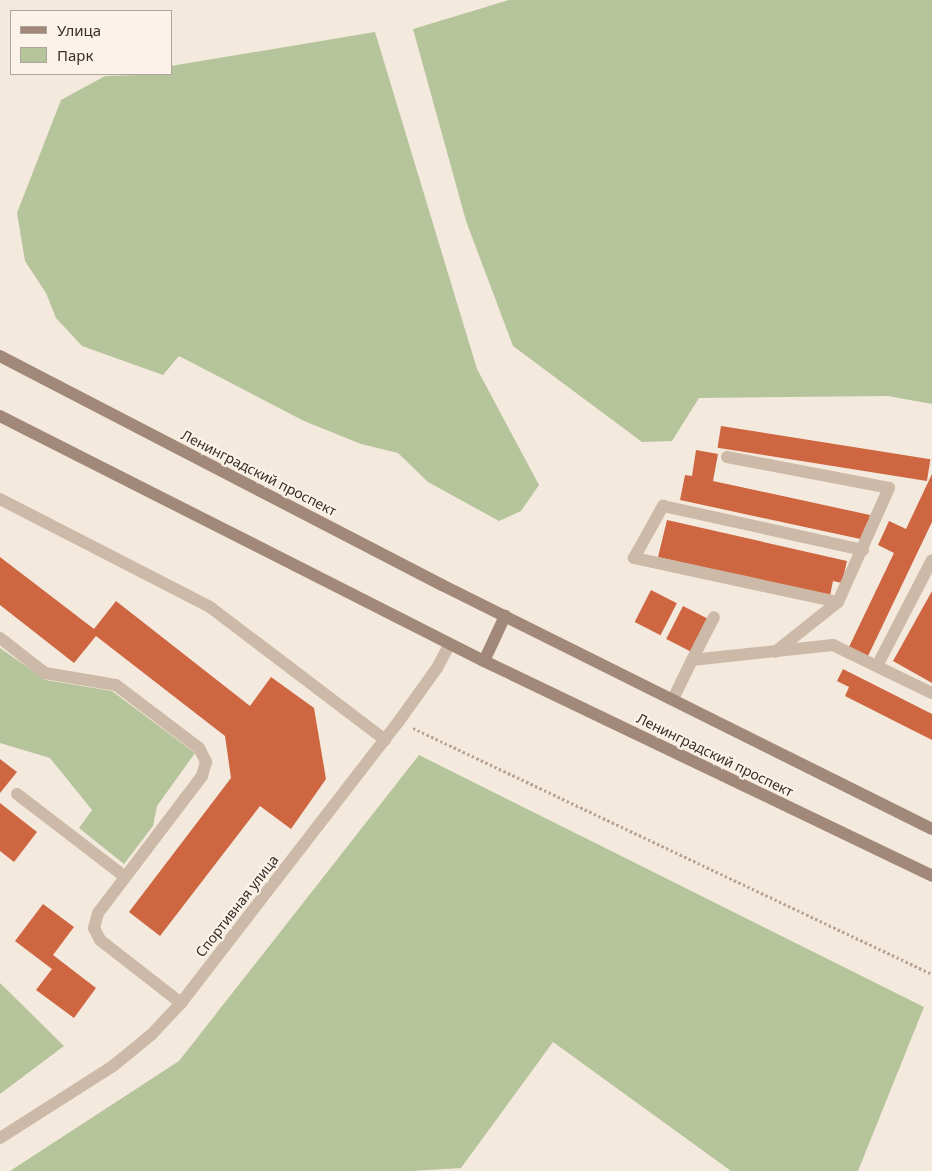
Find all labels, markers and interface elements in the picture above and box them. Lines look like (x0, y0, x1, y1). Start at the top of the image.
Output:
legend (10, 10, 172, 75)
text: Улица (57, 20, 101, 40)
text: Парк (57, 45, 93, 65)
street label: Ленинградский проспект (179, 426, 339, 520)
street label: Ленинградский проспект (634, 710, 796, 800)
street label: Спортивная улица (192, 852, 282, 960)

